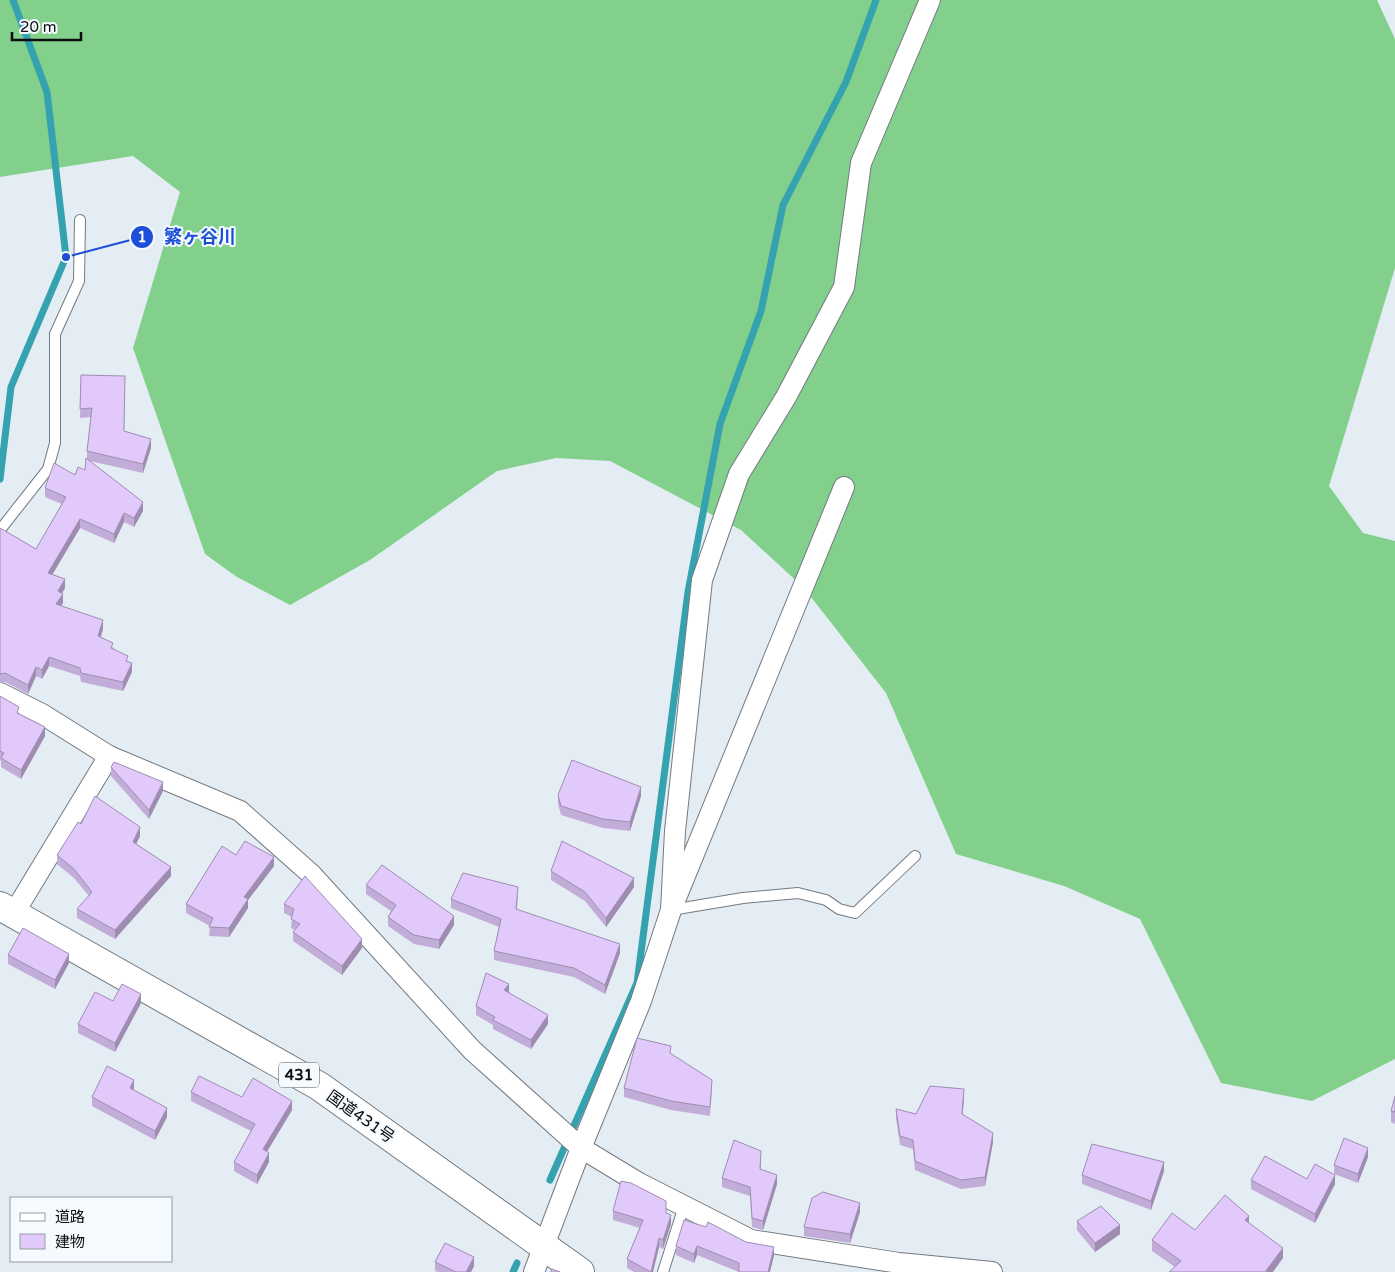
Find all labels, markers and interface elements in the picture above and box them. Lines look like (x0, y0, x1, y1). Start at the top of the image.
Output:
scale bar (12, 10, 81, 42)
text: 20 m (20, 18, 57, 36)
callout: 繁ヶ谷川 (129, 220, 246, 253)
text: 繁ヶ谷川 (164, 226, 236, 248)
text: 1 (137, 228, 147, 246)
road number: 431 (279, 1062, 319, 1088)
street label: 国道431号 (323, 1086, 398, 1147)
legend (10, 1197, 172, 1262)
text: 道路 (55, 1208, 85, 1226)
text: 建物 (55, 1233, 85, 1251)

